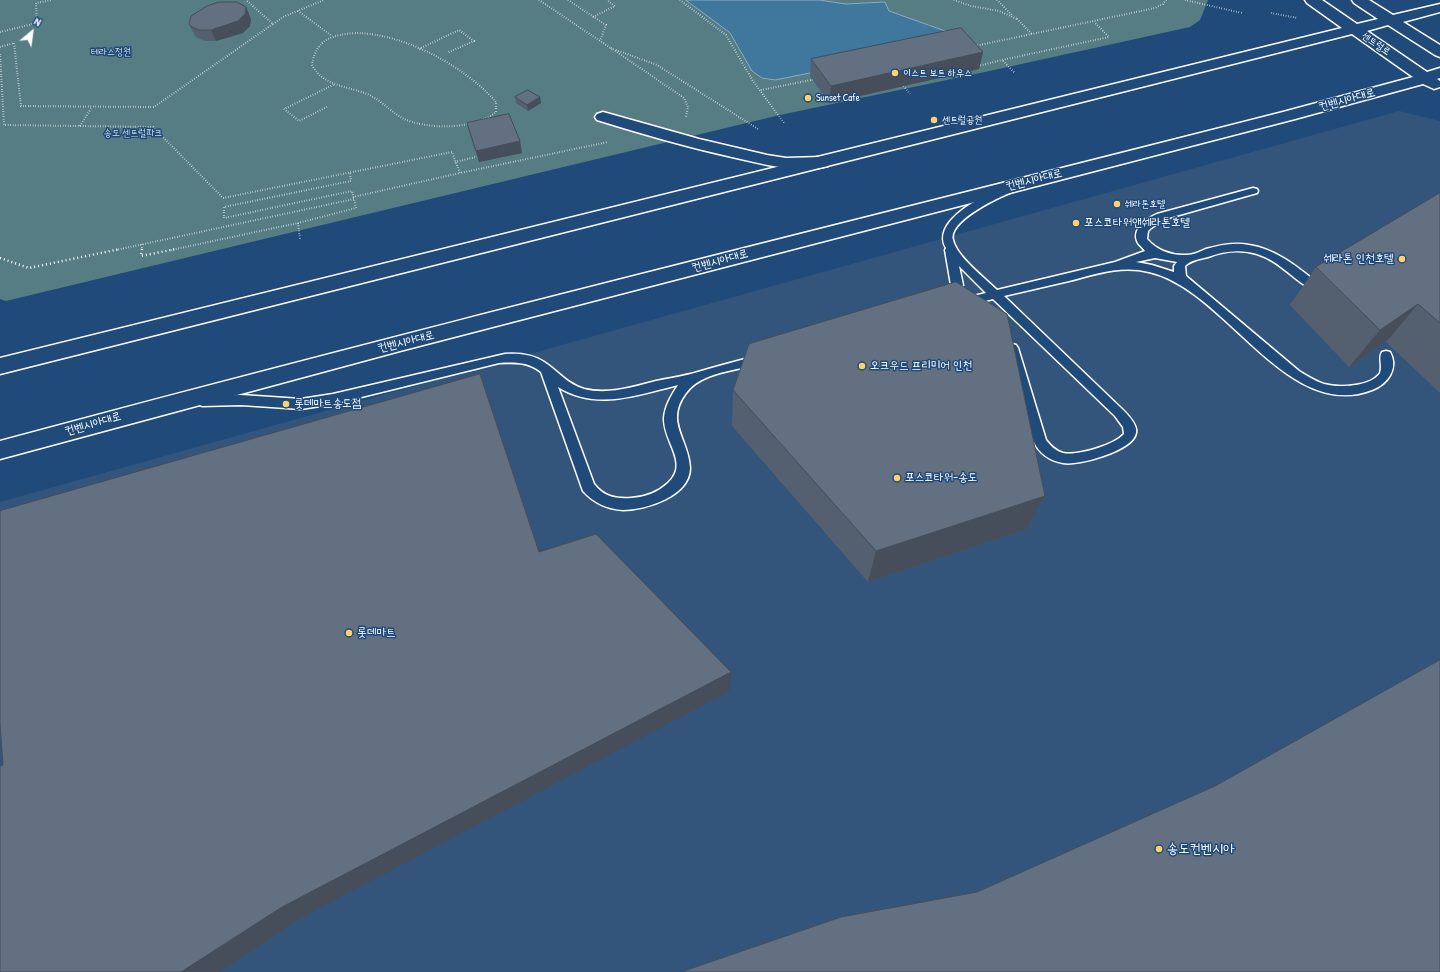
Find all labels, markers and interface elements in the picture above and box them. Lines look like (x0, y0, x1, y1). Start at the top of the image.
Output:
north arrow (12, 12, 52, 52)
text: N (32, 14, 44, 29)
street label: 센트럴로 (1359, 30, 1393, 58)
park label: 테라스정원 (91, 46, 131, 58)
place label: 이스트 보트 하우스 (903, 67, 972, 79)
marker: 이스트 보트 하우스 (890, 68, 900, 78)
street label: 컨벤시아대로 (1317, 86, 1377, 114)
place label: Sunset Cafe (816, 92, 860, 104)
marker: Sunset Cafe (803, 93, 813, 103)
place label: 센트럴공원 (942, 114, 982, 126)
marker: 센트럴공원 (929, 115, 939, 125)
park label: 송도 센트럴파크 (104, 127, 162, 139)
street label: 컨벤시아대로 (1004, 166, 1064, 194)
place label: 쉐라톤호텔 (1125, 198, 1165, 210)
marker: 쉐라톤호텔 (1112, 199, 1122, 209)
place label: 포스코타워앤쉐라톤호텔 (1084, 216, 1190, 230)
marker: 포스코타워앤쉐라톤호텔 (1071, 218, 1081, 228)
street label: 컨벤시아대로 (690, 247, 750, 275)
place label: 쉐라톤 인천호텔 (1324, 252, 1394, 266)
marker: 쉐라톤 인천호텔 (1397, 254, 1407, 264)
street label: 컨벤시아대로 (376, 328, 436, 356)
place label: 오크우드 프리미어 인천 (870, 359, 972, 373)
marker: 오크우드 프리미어 인천 (857, 361, 867, 371)
place label: 롯데마트송도점 (294, 397, 362, 411)
marker: 롯데마트송도점 (281, 399, 291, 409)
street label: 컨벤시아대로 (63, 409, 123, 439)
place label: 포스코타워-송도 (905, 471, 977, 485)
marker: 포스코타워-송도 (892, 473, 902, 483)
place label: 롯데마트 (357, 626, 396, 640)
marker: 롯데마트 (344, 628, 354, 638)
place label: 송도컨벤시아 (1167, 841, 1235, 857)
marker: 송도컨벤시아 (1154, 844, 1164, 854)

